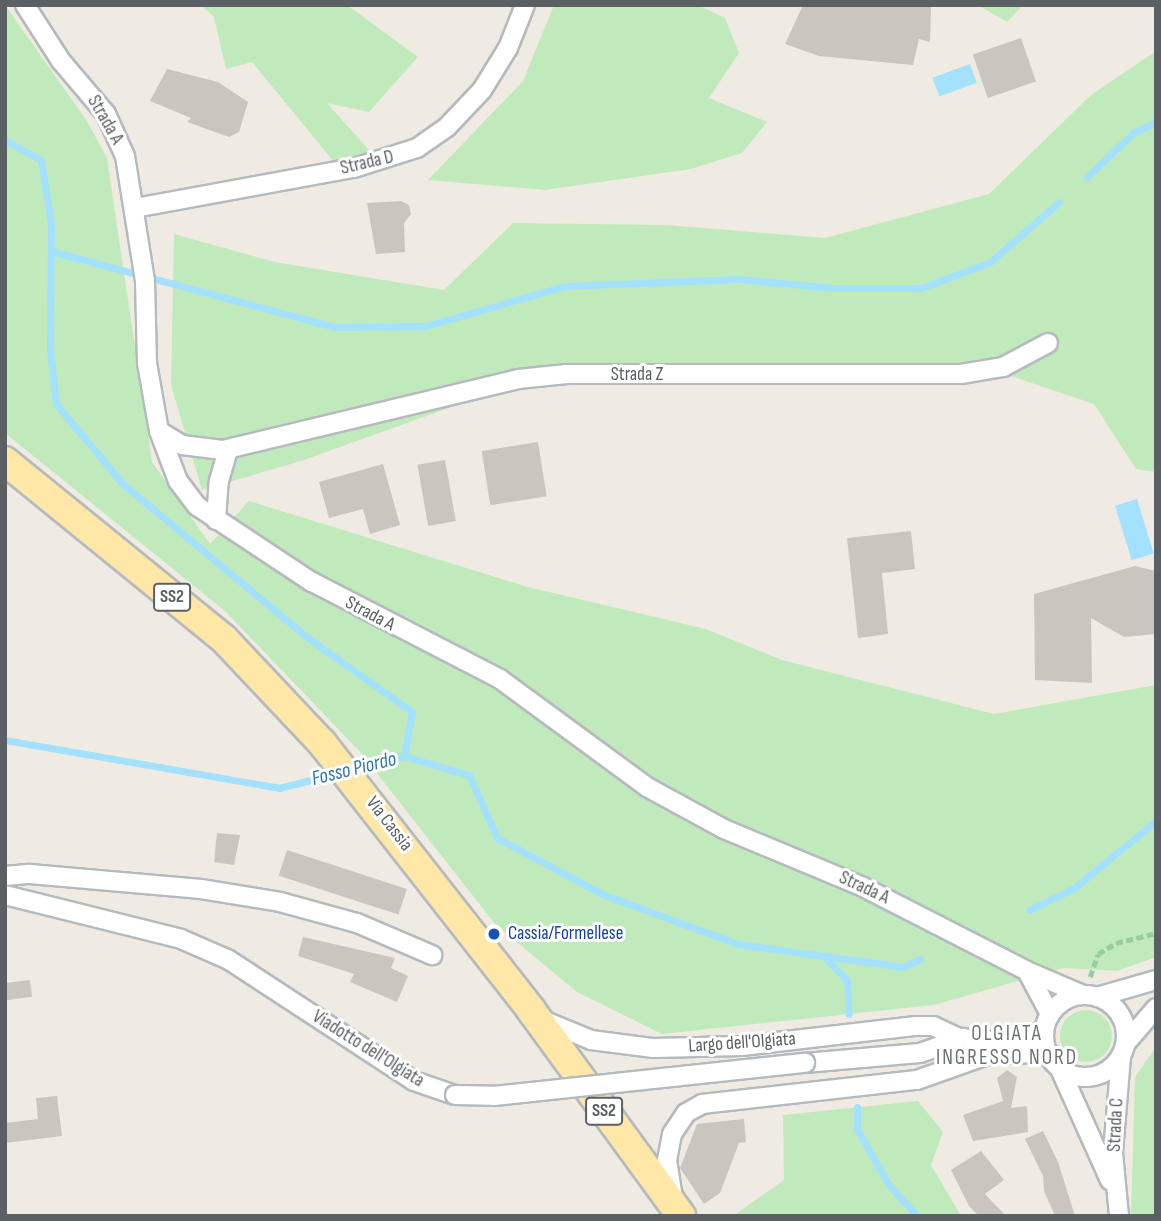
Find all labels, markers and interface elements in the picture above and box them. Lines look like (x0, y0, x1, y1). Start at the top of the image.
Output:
street label: Strada A (82, 91, 128, 149)
street label: Strada D (338, 146, 396, 180)
street label: Strada Z (611, 364, 663, 386)
road number: SS2 (153, 582, 191, 612)
street label: Strada A (341, 592, 399, 636)
water label: Fosso Piordo (309, 746, 399, 792)
street label: Via Cassia (361, 792, 417, 856)
street label: Strada A (835, 867, 893, 909)
place label: Cassia/Formellese (508, 923, 623, 945)
marker: Cassia/Formellese (486, 926, 502, 942)
street label: Viadotto dell'Olgiata (308, 1006, 428, 1092)
district label: OLGIATA INGRESSO NORD (938, 1021, 1076, 1071)
street label: Largo dell'Olgiata (688, 1028, 796, 1058)
road number: SS2 (585, 1096, 623, 1126)
street label: Strada C (1103, 1098, 1129, 1152)

